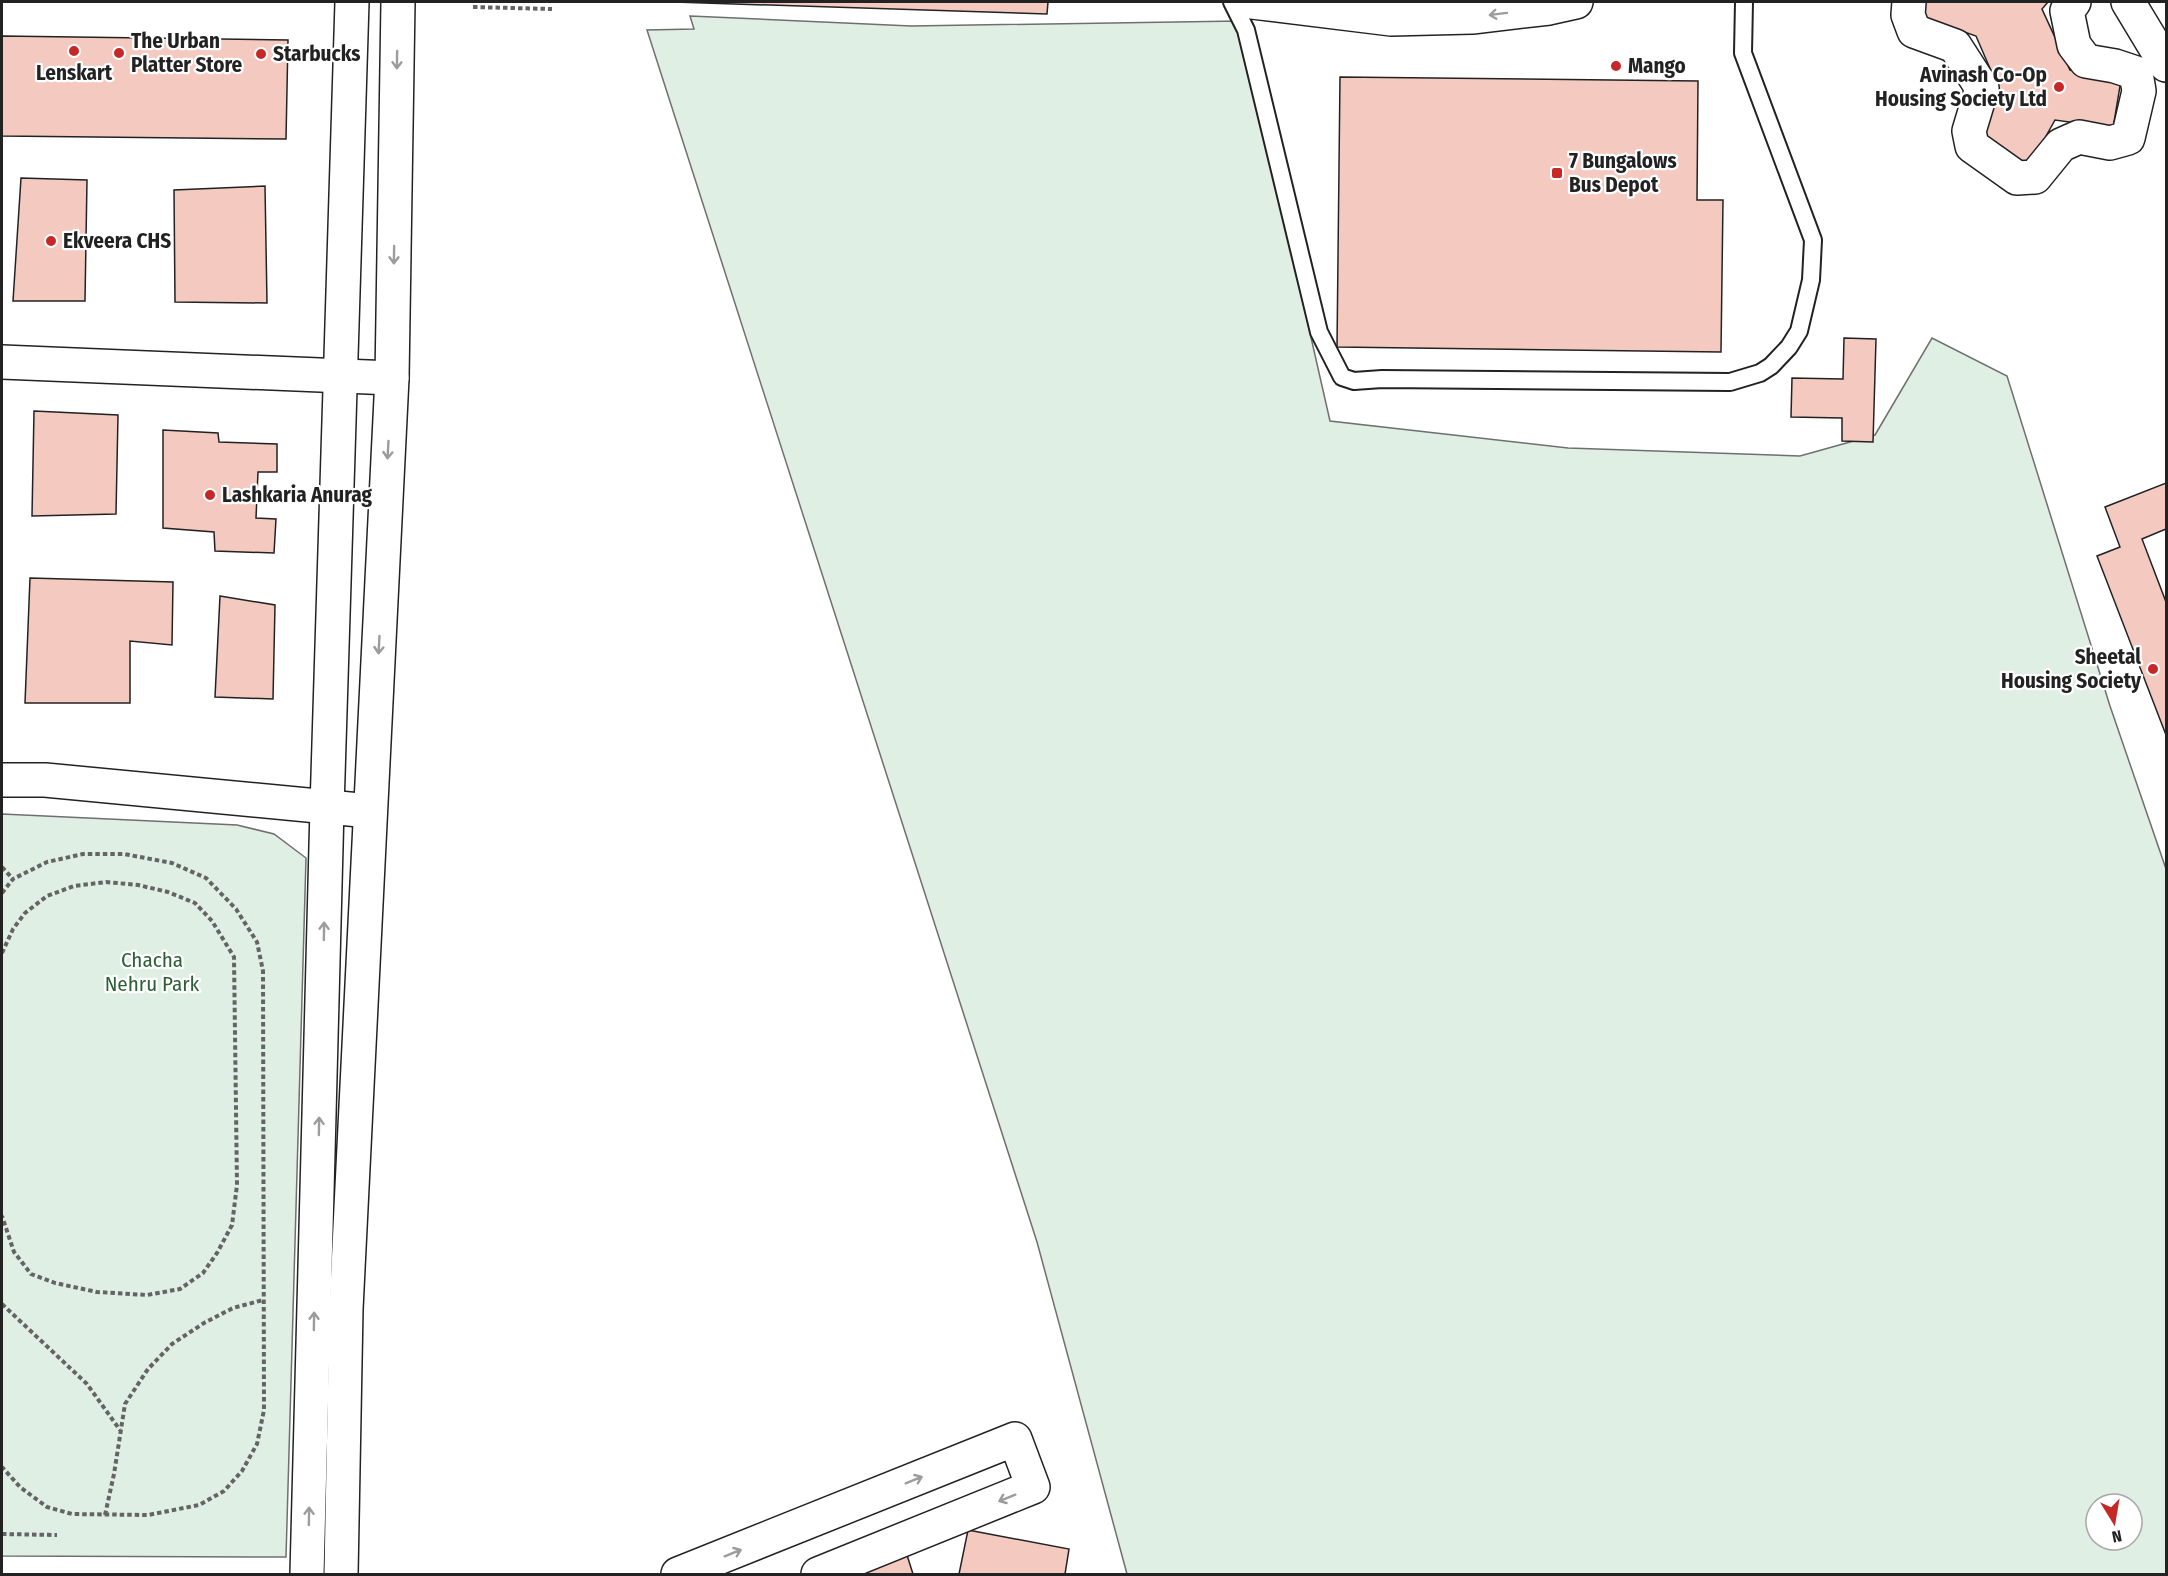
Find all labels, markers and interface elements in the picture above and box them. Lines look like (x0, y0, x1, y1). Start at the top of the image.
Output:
one-way arrow (1488, 8, 1508, 19)
place label: The Urban Platter Store (131, 28, 243, 78)
place label: Starbucks (273, 41, 360, 67)
marker: Lenskart (67, 44, 81, 58)
marker: The Urban Platter Store (112, 46, 126, 60)
marker: Starbucks (254, 47, 268, 61)
one-way arrow (391, 49, 402, 69)
place label: Mango (1628, 53, 1686, 79)
marker: Mango (1609, 59, 1623, 73)
place label: Lenskart (36, 60, 113, 86)
place label: Avinash Co-Op Housing Society Ltd (1875, 62, 2047, 112)
marker: Avinash Co-Op Housing Society Ltd (2052, 80, 2066, 94)
place label: 7 Bungalows Bus Depot (1569, 148, 1677, 198)
marker: 7 Bungalows Bus Depot (1550, 166, 1564, 180)
place label: Ekveera CHS (63, 228, 171, 254)
marker: Ekveera CHS (44, 234, 58, 248)
one-way arrow (388, 244, 399, 264)
one-way arrow (383, 439, 394, 459)
place label: Lashkaria Anurag (222, 482, 373, 508)
marker: Lashkaria Anurag (203, 488, 217, 502)
one-way arrow (373, 634, 384, 654)
place label: Sheetal Housing Society (2001, 644, 2142, 694)
marker: Sheetal Housing Society (2146, 662, 2160, 676)
one-way arrow (318, 922, 330, 942)
park label: Chacha Nehru Park (105, 947, 200, 997)
one-way arrow (313, 1117, 325, 1137)
one-way arrow (308, 1312, 320, 1332)
one-way arrow (904, 1474, 922, 1485)
north arrow (2084, 1492, 2144, 1552)
one-way arrow (998, 1493, 1017, 1504)
one-way arrow (303, 1507, 314, 1527)
text: N (2110, 1526, 2123, 1546)
one-way arrow (723, 1547, 741, 1558)

